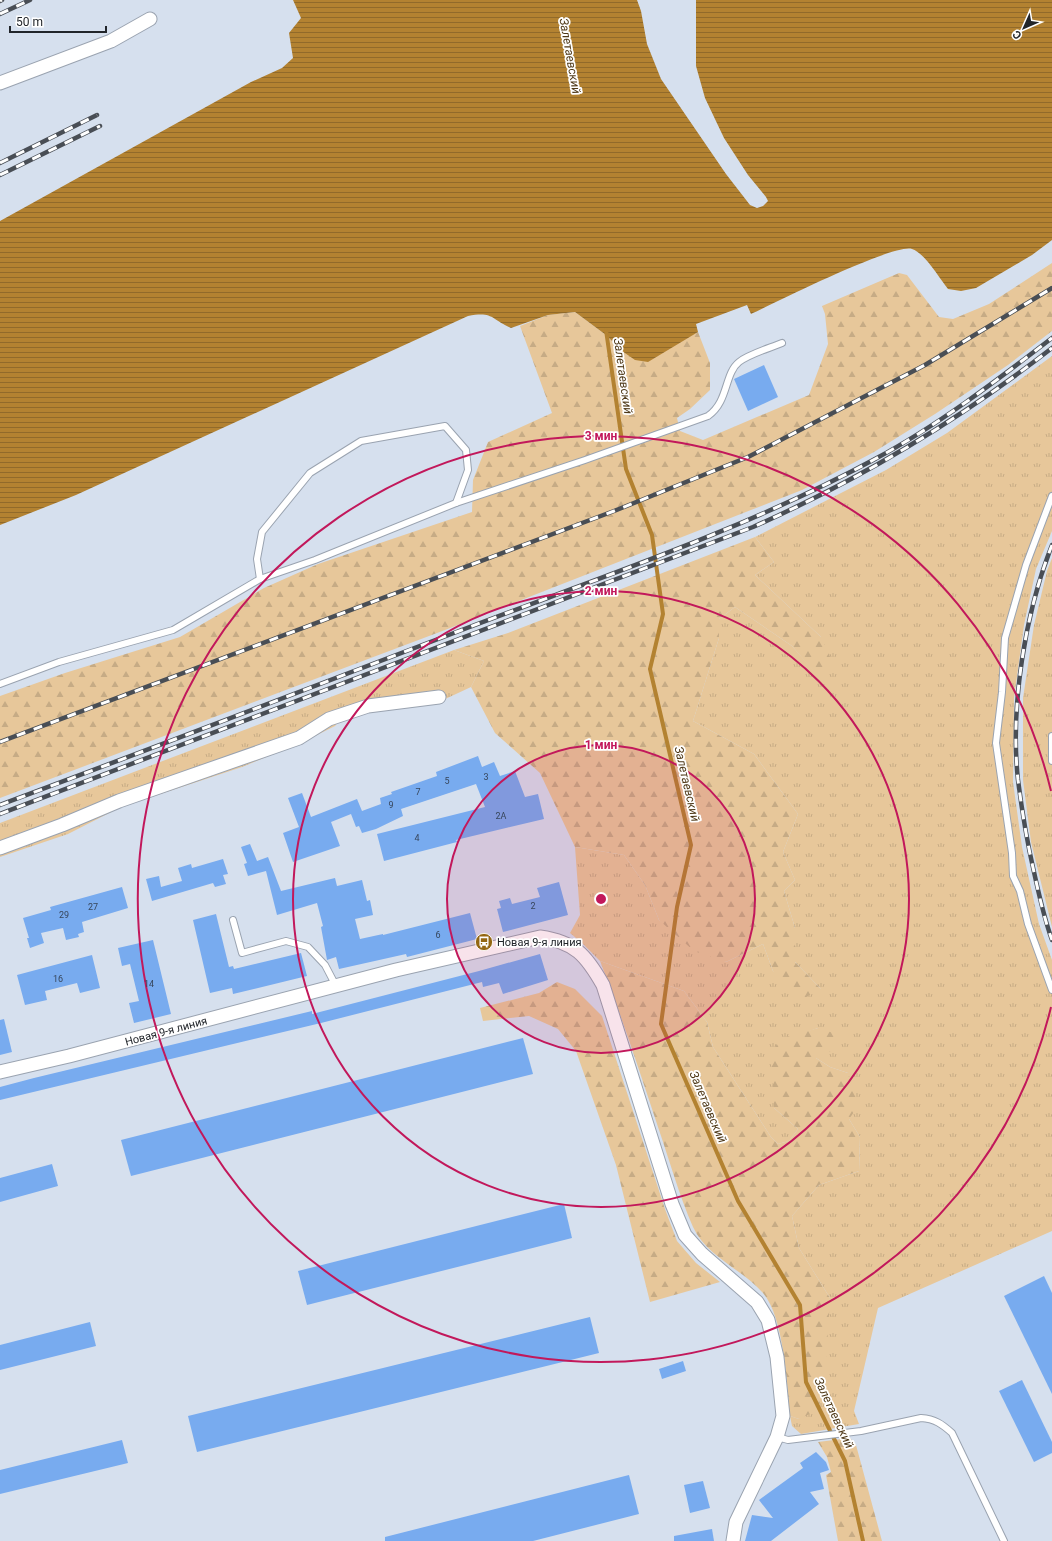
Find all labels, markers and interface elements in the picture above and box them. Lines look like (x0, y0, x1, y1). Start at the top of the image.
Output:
scale bar (10, 8, 106, 34)
north arrow (1004, 8, 1044, 48)
text: 50 m (16, 15, 43, 29)
water label: Залетаевский (556, 17, 584, 95)
text: С (1010, 28, 1024, 42)
water label: Залетаевский (611, 337, 635, 415)
text: 3 мин (585, 429, 617, 443)
text: 2 мин (585, 584, 617, 598)
text: 1 мин (585, 738, 617, 752)
water label: Залетаевский (672, 745, 702, 823)
house number: 3 (483, 772, 489, 782)
house number: 5 (444, 776, 450, 786)
house number: 7 (415, 787, 421, 797)
house number: 9 (388, 800, 394, 810)
house number: 2А (496, 811, 507, 821)
house number: 4 (414, 833, 420, 843)
centre of rings (594, 892, 608, 906)
house number: 2 (530, 901, 536, 911)
house number: 27 (88, 902, 98, 912)
house number: 29 (59, 910, 69, 920)
house number: 6 (435, 930, 441, 940)
bus stop icon: Новая 9-я линия (474, 932, 494, 952)
place label: Новая 9-я линия (497, 936, 582, 949)
house number: 16 (53, 974, 63, 984)
house number: 14 (144, 979, 154, 989)
street label: Новая 9-я линия (124, 1014, 209, 1049)
water label: Залетаевский (687, 1069, 730, 1145)
water label: Залетаевский (811, 1375, 857, 1451)

